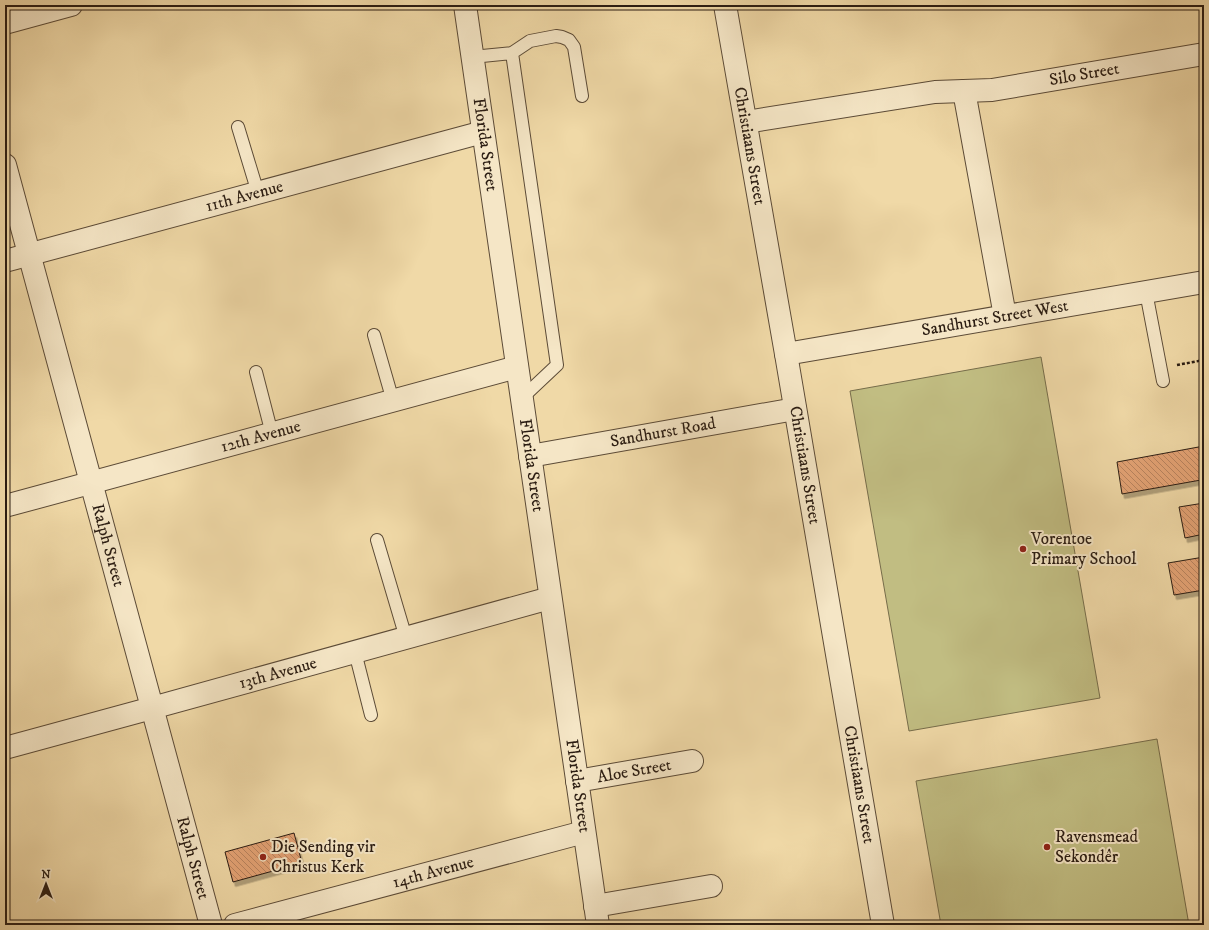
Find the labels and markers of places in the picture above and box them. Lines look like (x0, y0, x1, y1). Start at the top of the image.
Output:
place label: Vorentoe Primary School (1030, 528, 1136, 570)
marker: Vorentoe Primary School (1018, 544, 1028, 554)
place label: Ravensmead Sekondêr (1055, 826, 1138, 868)
place label: Die Sending vir Christus Kerk (271, 836, 376, 878)
marker: Ravensmead Sekondêr (1042, 842, 1052, 852)
marker: Die Sending vir Christus Kerk (258, 852, 268, 862)

